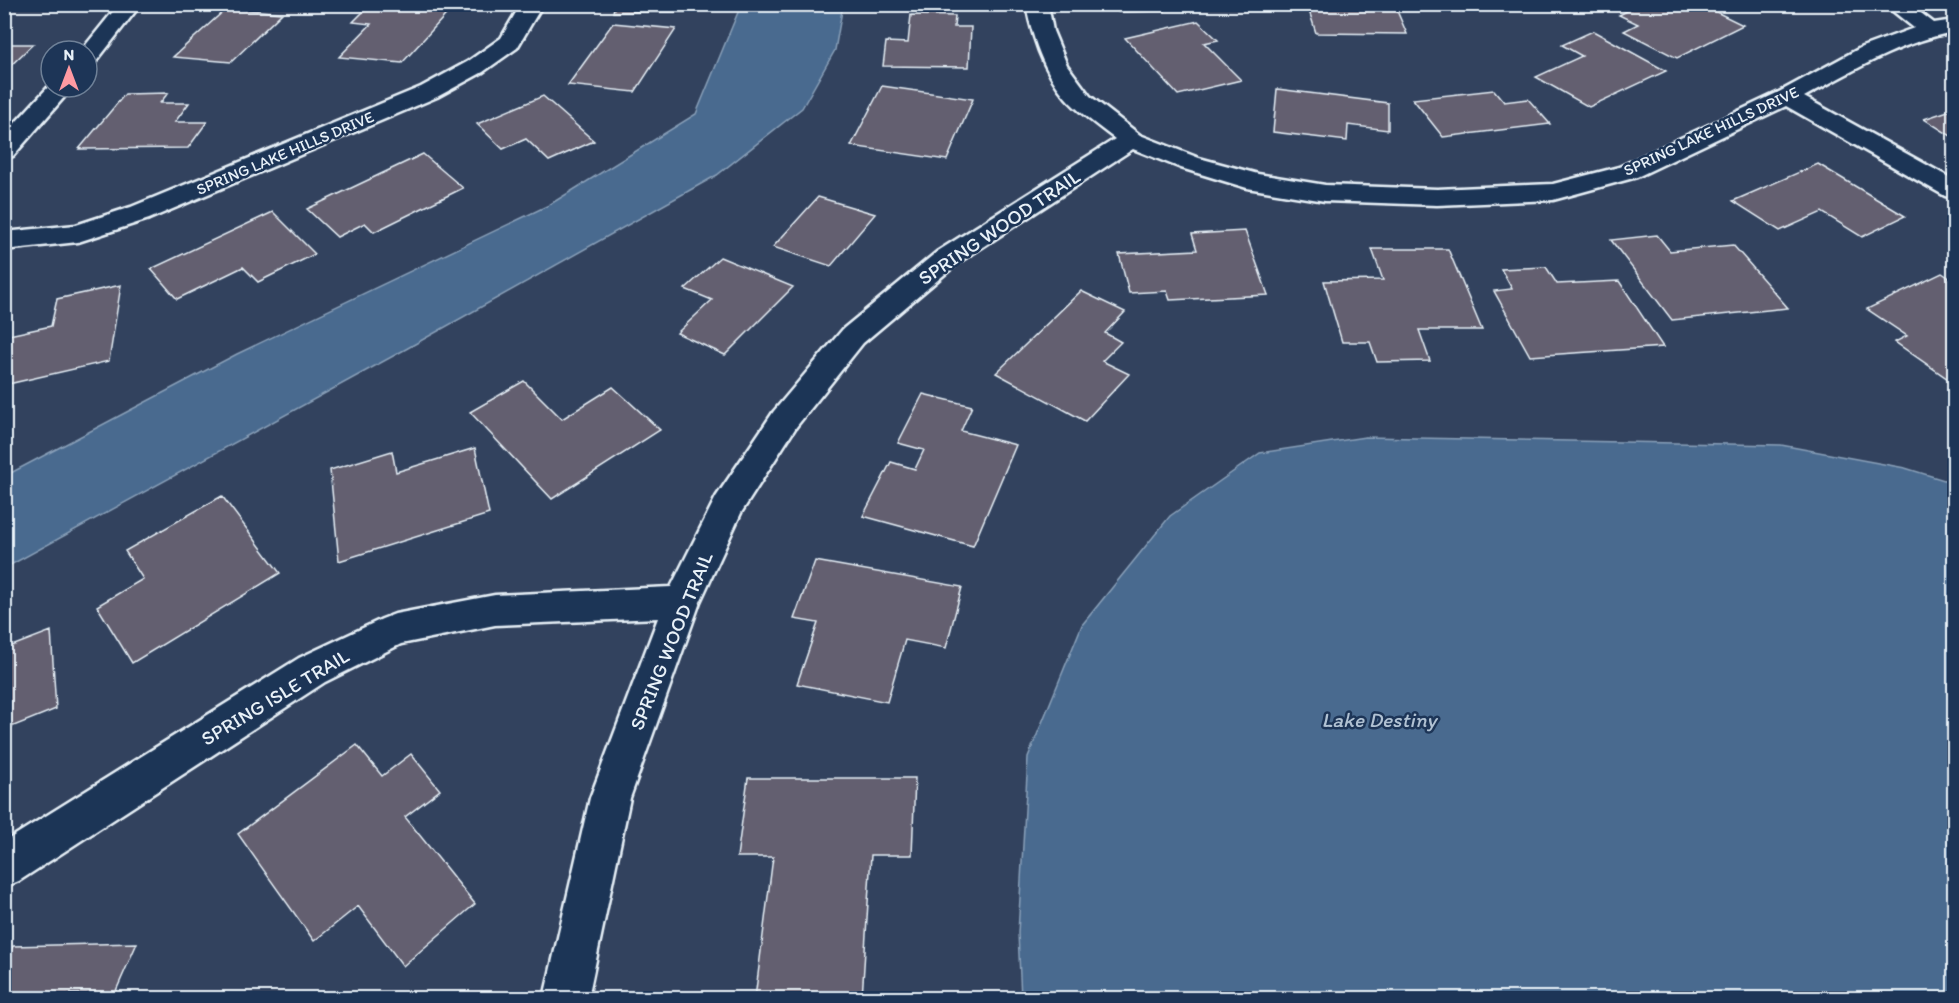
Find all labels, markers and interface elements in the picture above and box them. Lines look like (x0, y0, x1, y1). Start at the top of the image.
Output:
north arrow (39, 39, 99, 99)
text: N (64, 45, 74, 64)
street label: SPRING LAKE HILLS DRIVE (1621, 82, 1802, 180)
street label: SPRING LAKE HILLS DRIVE (193, 107, 377, 199)
street label: SPRING WOOD TRAIL (914, 164, 1084, 290)
street label: SPRING WOOD TRAIL (624, 549, 718, 733)
street label: SPRING ISLE TRAIL (197, 643, 353, 751)
water label: Lake Destiny (1322, 707, 1439, 732)

